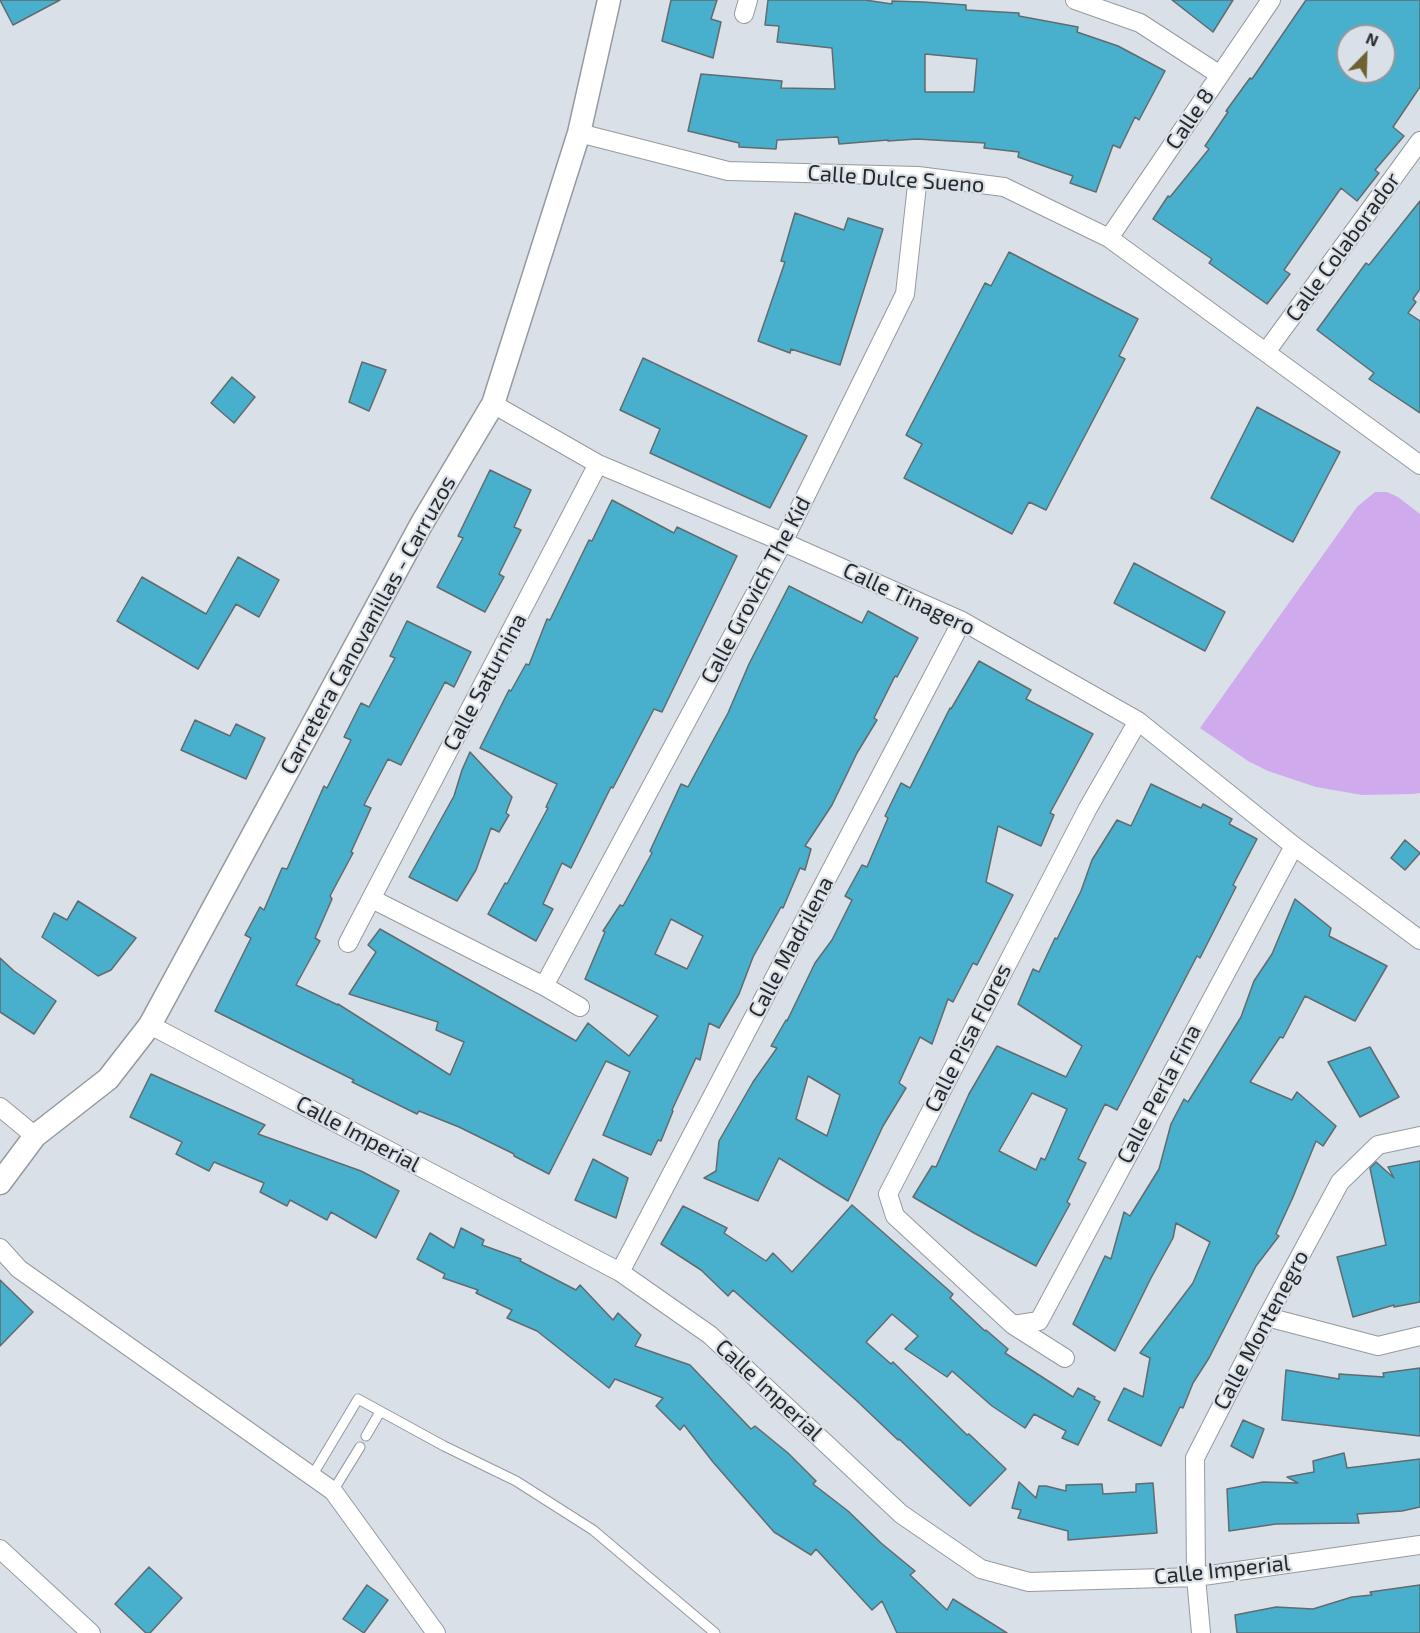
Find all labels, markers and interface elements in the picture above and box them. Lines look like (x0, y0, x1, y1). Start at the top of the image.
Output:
north arrow (1336, 24, 1396, 84)
text: N (1363, 28, 1381, 50)
street label: Calle 8 (1160, 84, 1220, 154)
street label: Calle Dulce Sueno (807, 160, 985, 198)
street label: Calle Colaborador (1280, 167, 1406, 327)
street label: Carretera Canovanillas - Carruzos (275, 471, 461, 779)
street label: Calle Grovich The Kid (696, 492, 816, 688)
street label: Calle Tinagero (839, 557, 979, 641)
street label: Calle Saturnina (438, 609, 532, 755)
street label: Calle Madrilena (743, 872, 839, 1022)
street label: Calle Pisa Flores (919, 959, 1017, 1117)
street label: Calle Perla Fina (1111, 1020, 1207, 1168)
street label: Calle Imperial (291, 1090, 425, 1178)
street label: Calle Montenegro (1208, 1246, 1314, 1414)
street label: Calle Imperial (710, 1334, 828, 1446)
street label: Calle Imperial (1153, 1550, 1291, 1590)

